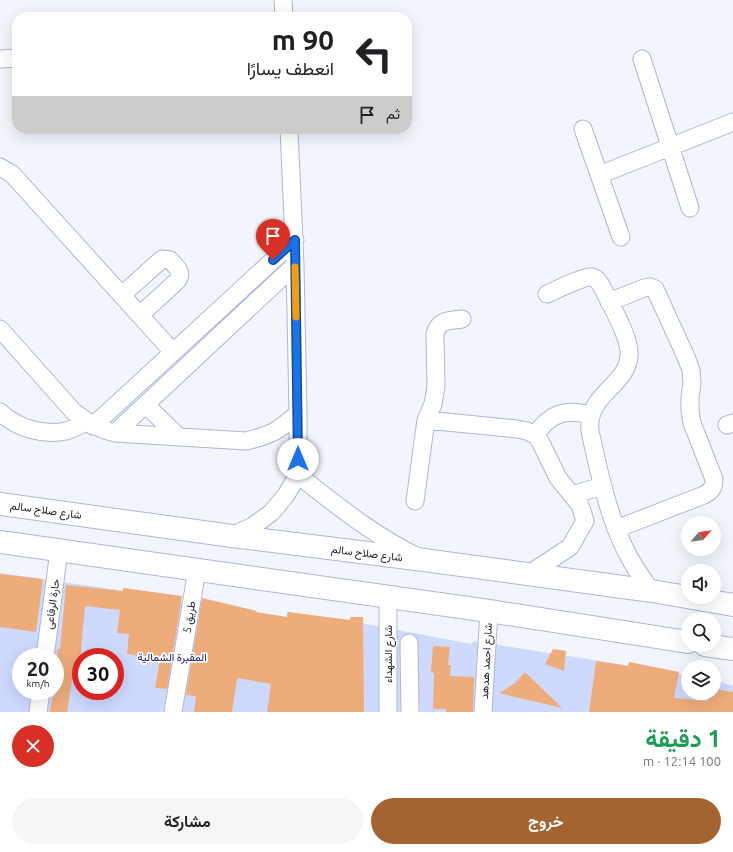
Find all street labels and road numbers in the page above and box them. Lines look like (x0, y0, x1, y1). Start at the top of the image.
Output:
street label: شارع صلاح سالم (9, 499, 83, 523)
street label: شارع صلاح سالم (330, 543, 404, 565)
street label: حارة الرفاعى (43, 578, 62, 630)
street label: طريق 5 (181, 600, 198, 634)
street label: شارع احمد هدهد (478, 622, 496, 699)
street label: شارع الشهداء (382, 625, 396, 683)

